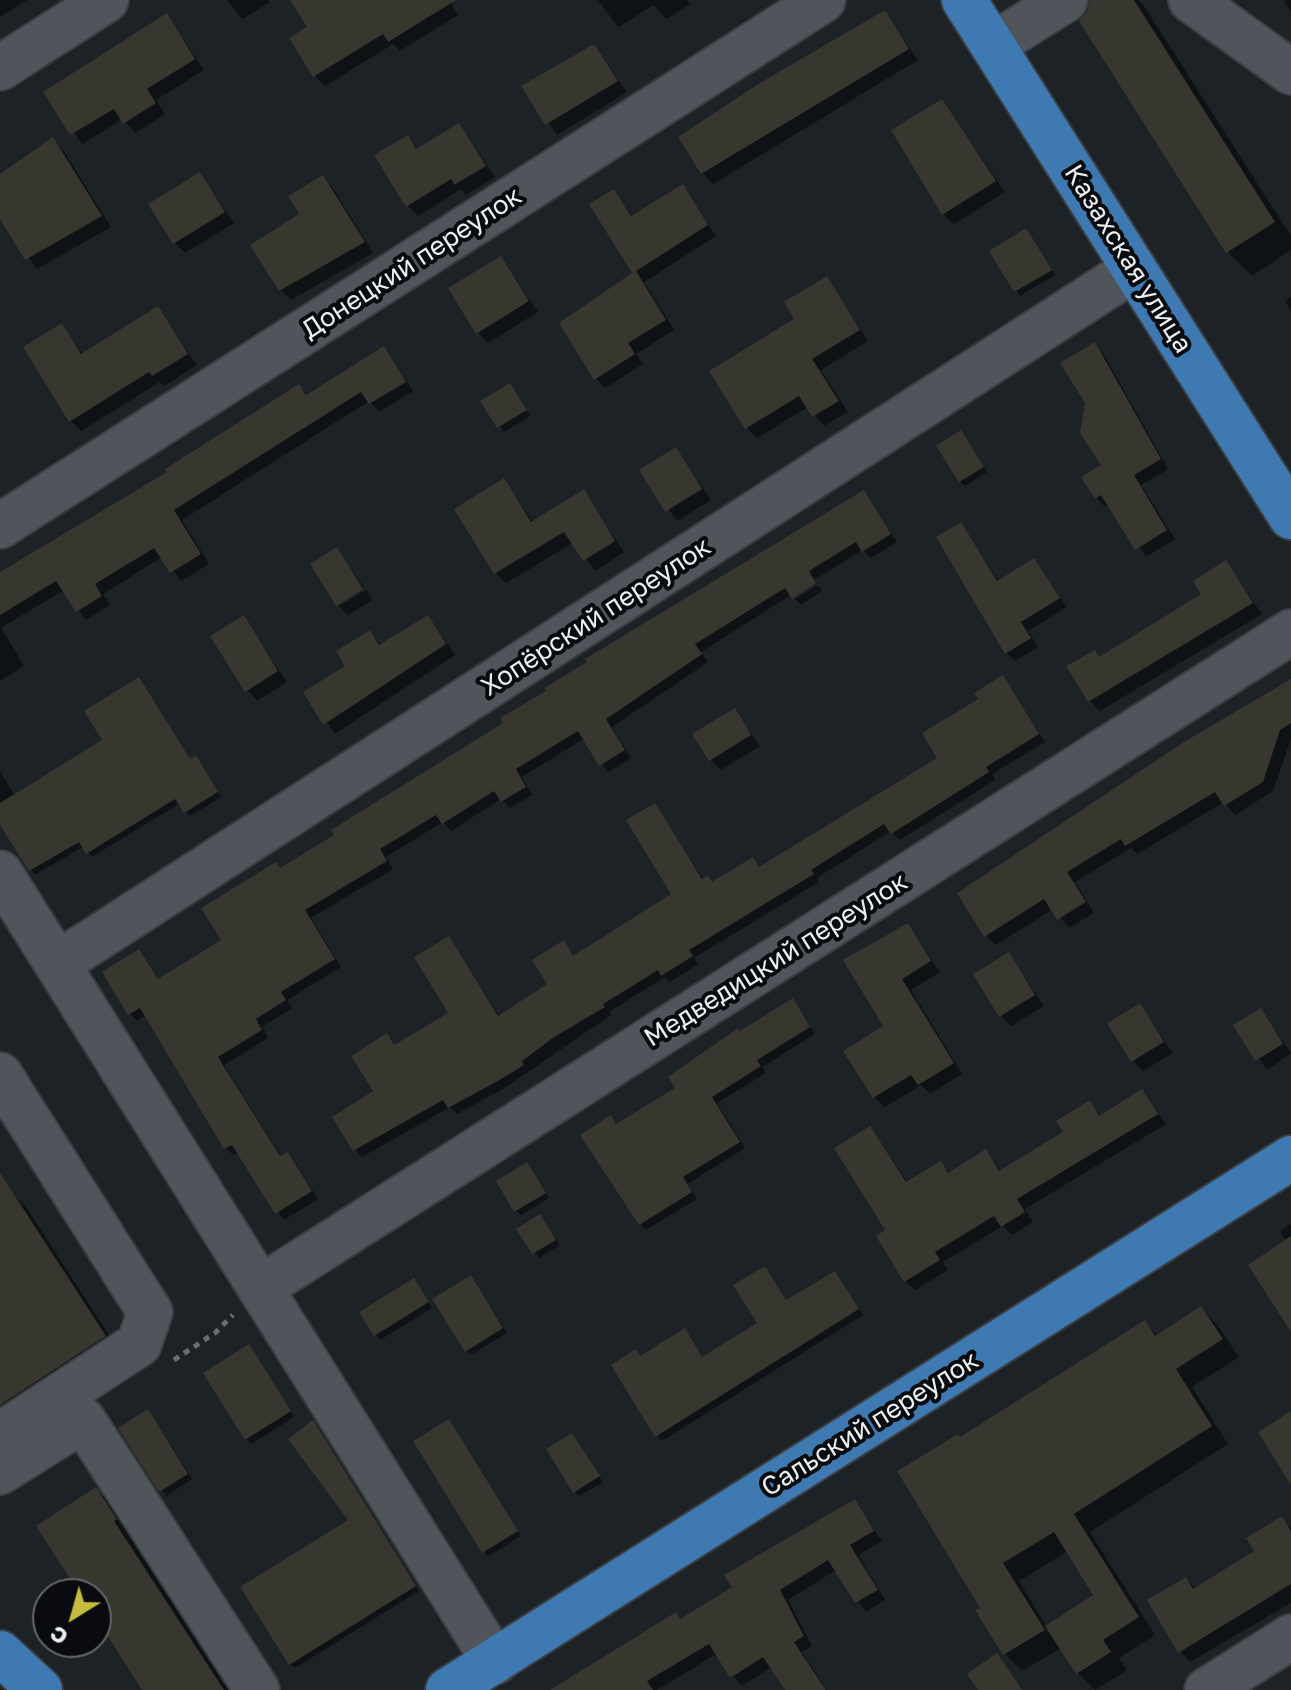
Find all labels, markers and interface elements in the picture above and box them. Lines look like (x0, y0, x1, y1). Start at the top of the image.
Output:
street label: Казахская улица (1058, 159, 1198, 359)
street label: Донецкий переулок (296, 180, 528, 346)
street label: Хопёрский переулок (475, 531, 717, 703)
street label: Медведицкий переулок (639, 866, 913, 1054)
street label: Сальский переулок (756, 1345, 984, 1503)
north arrow (32, 1578, 112, 1658)
text: С (44, 1620, 73, 1651)

